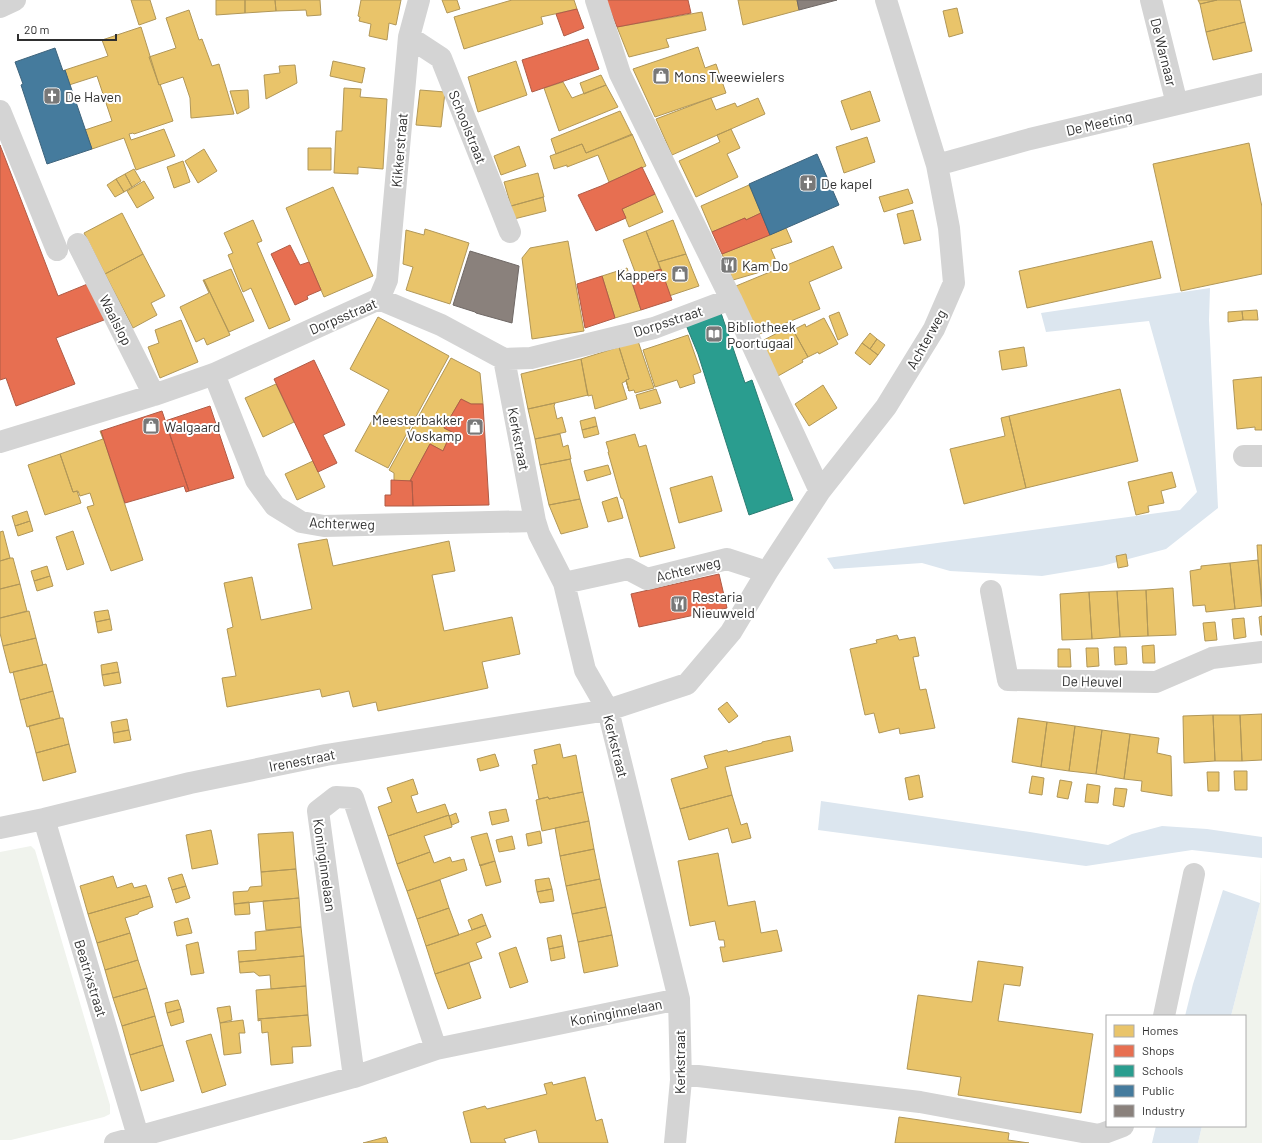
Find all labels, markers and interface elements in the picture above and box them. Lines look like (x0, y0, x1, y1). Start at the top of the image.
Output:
scale bar (18, 16, 116, 42)
street label: De Warnaar (1147, 16, 1181, 88)
text: 20 m (24, 22, 50, 36)
shop icon: Mons Tweewielers (651, 66, 671, 86)
place label: Mons Tweewielers (674, 68, 785, 85)
church icon: De Haven (42, 86, 62, 106)
place label: De Haven (65, 88, 122, 105)
street label: Schoolstraat (446, 88, 490, 166)
street label: De Meeting (1064, 107, 1134, 139)
street label: Kikkerstraat (387, 112, 411, 188)
church icon: De kapel (798, 173, 818, 193)
place label: De kapel (821, 175, 872, 192)
restaurant icon: Kam Do (719, 255, 739, 275)
place label: Kam Do (742, 257, 788, 274)
shop icon: Kappers (670, 264, 690, 284)
place label: Kappers (617, 266, 667, 283)
street label: Waalslop (96, 292, 136, 348)
street label: Dorpsstraat (307, 294, 379, 338)
street label: Dorpsstraat (631, 302, 705, 340)
street label: Achterweg (903, 306, 949, 372)
place label: Bibliotheek Poortugaal (727, 318, 796, 351)
library icon: Bibliotheek Poortugaal (704, 324, 724, 344)
street label: Kerkstraat (505, 406, 533, 472)
place label: Meesterbakker Voskamp (372, 411, 462, 444)
shop icon: Walgaard (141, 416, 161, 436)
shop icon: Meesterbakker Voskamp (465, 417, 485, 437)
place label: Walgaard (164, 418, 220, 435)
street label: Achterweg (309, 513, 375, 533)
street label: Achterweg (654, 553, 722, 585)
place label: Restaria Nieuwveld (692, 588, 755, 621)
restaurant icon: Restaria Nieuwveld (669, 594, 689, 614)
street label: De Heuvel (1062, 672, 1122, 690)
street label: Kerkstraat (600, 713, 632, 779)
street label: Irenestraat (267, 745, 337, 775)
street label: Koninginnelaan (310, 818, 340, 912)
street label: Beatrixstraat (71, 937, 111, 1019)
street label: Koninginnelaan (569, 995, 663, 1029)
legend (1106, 1015, 1246, 1127)
text: Homes (1142, 1023, 1179, 1037)
street label: Kerkstraat (671, 1030, 688, 1094)
text: Shops (1142, 1043, 1175, 1057)
text: Schools (1142, 1063, 1183, 1077)
text: Public (1142, 1083, 1174, 1097)
text: Industry (1142, 1103, 1185, 1117)

